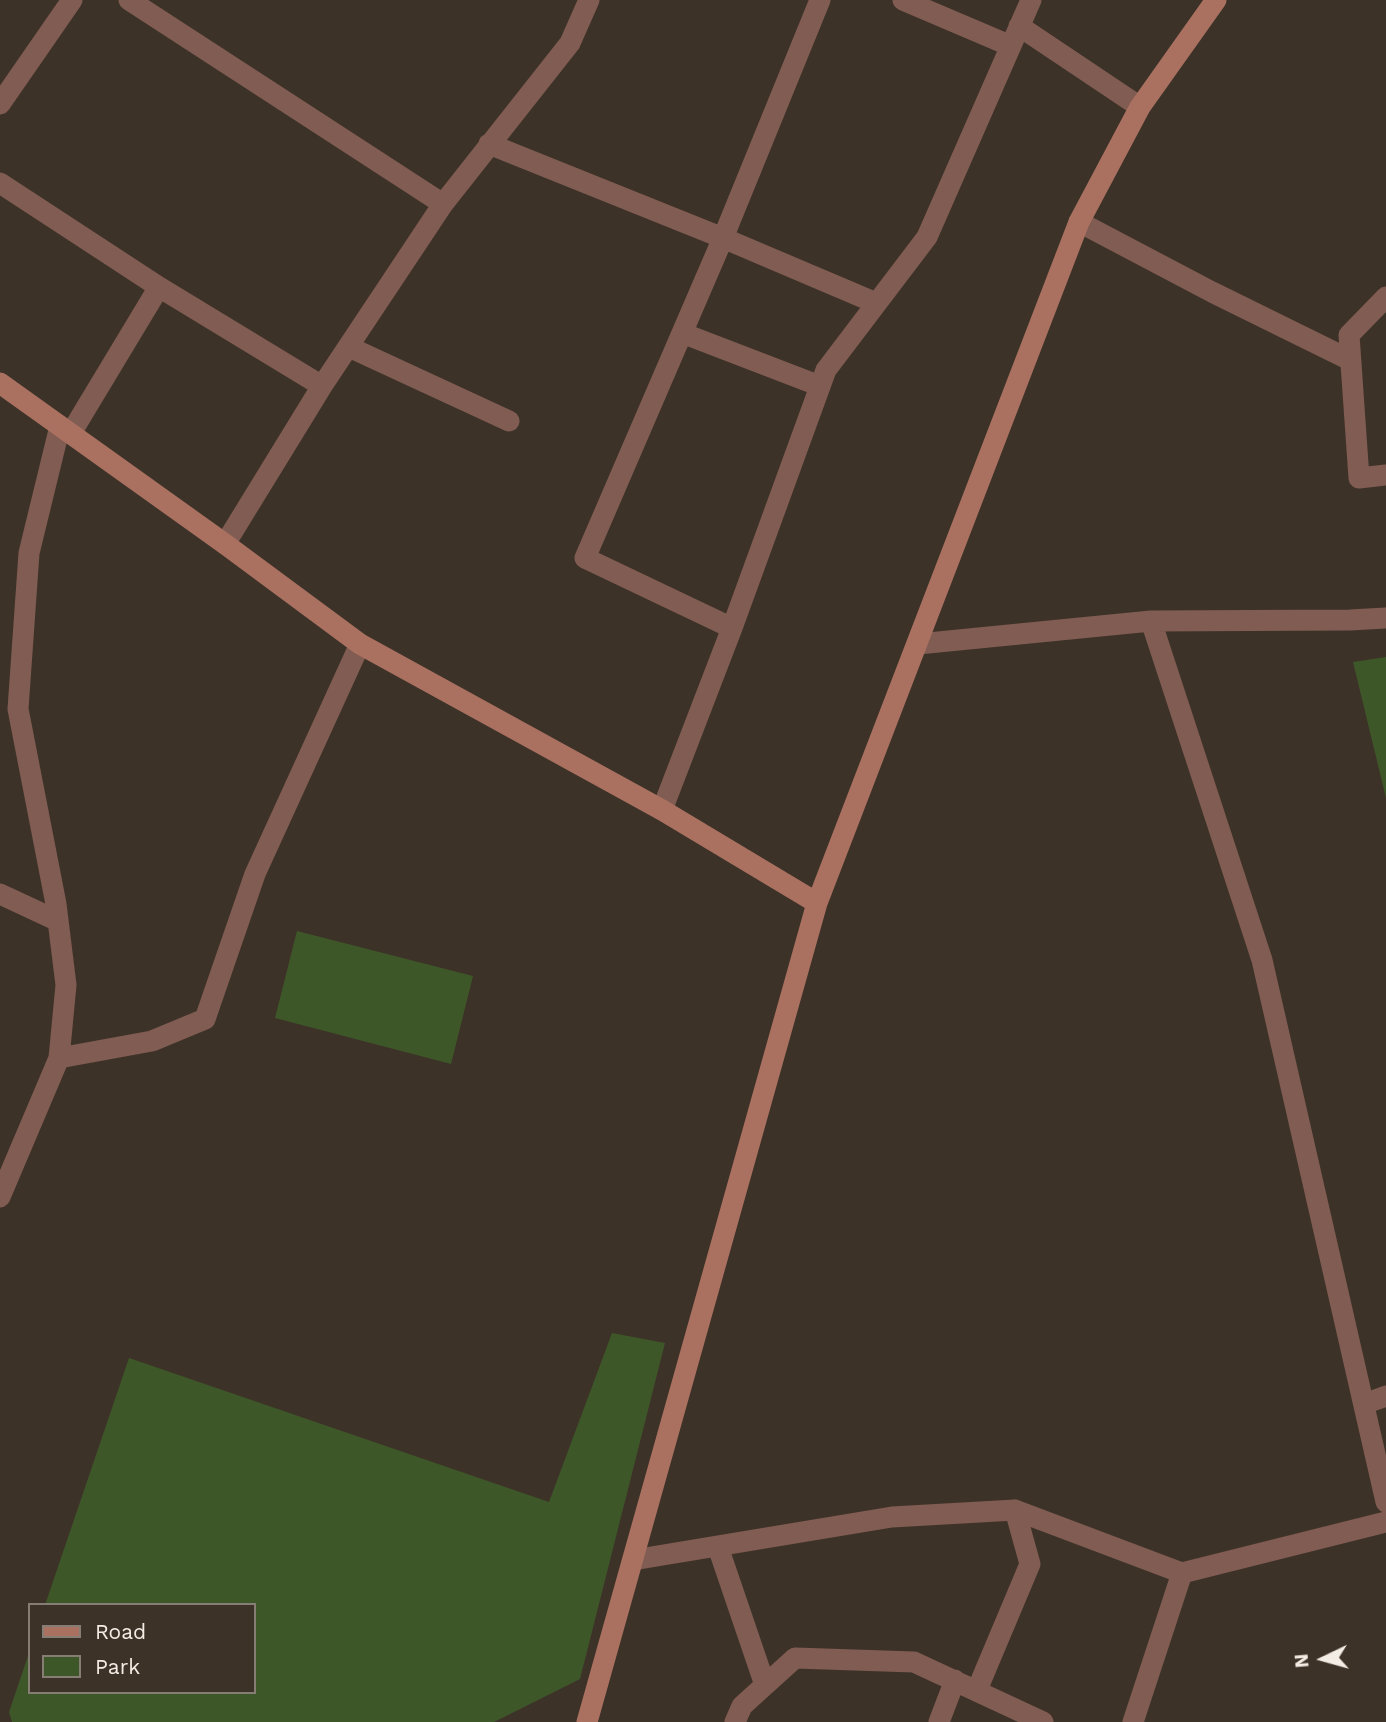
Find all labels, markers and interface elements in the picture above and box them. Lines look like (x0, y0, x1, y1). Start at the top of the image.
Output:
legend (28, 1603, 256, 1694)
text: Road (95, 1619, 146, 1644)
north arrow (1288, 1624, 1358, 1694)
text: N (1290, 1653, 1314, 1669)
text: Park (95, 1654, 140, 1679)

